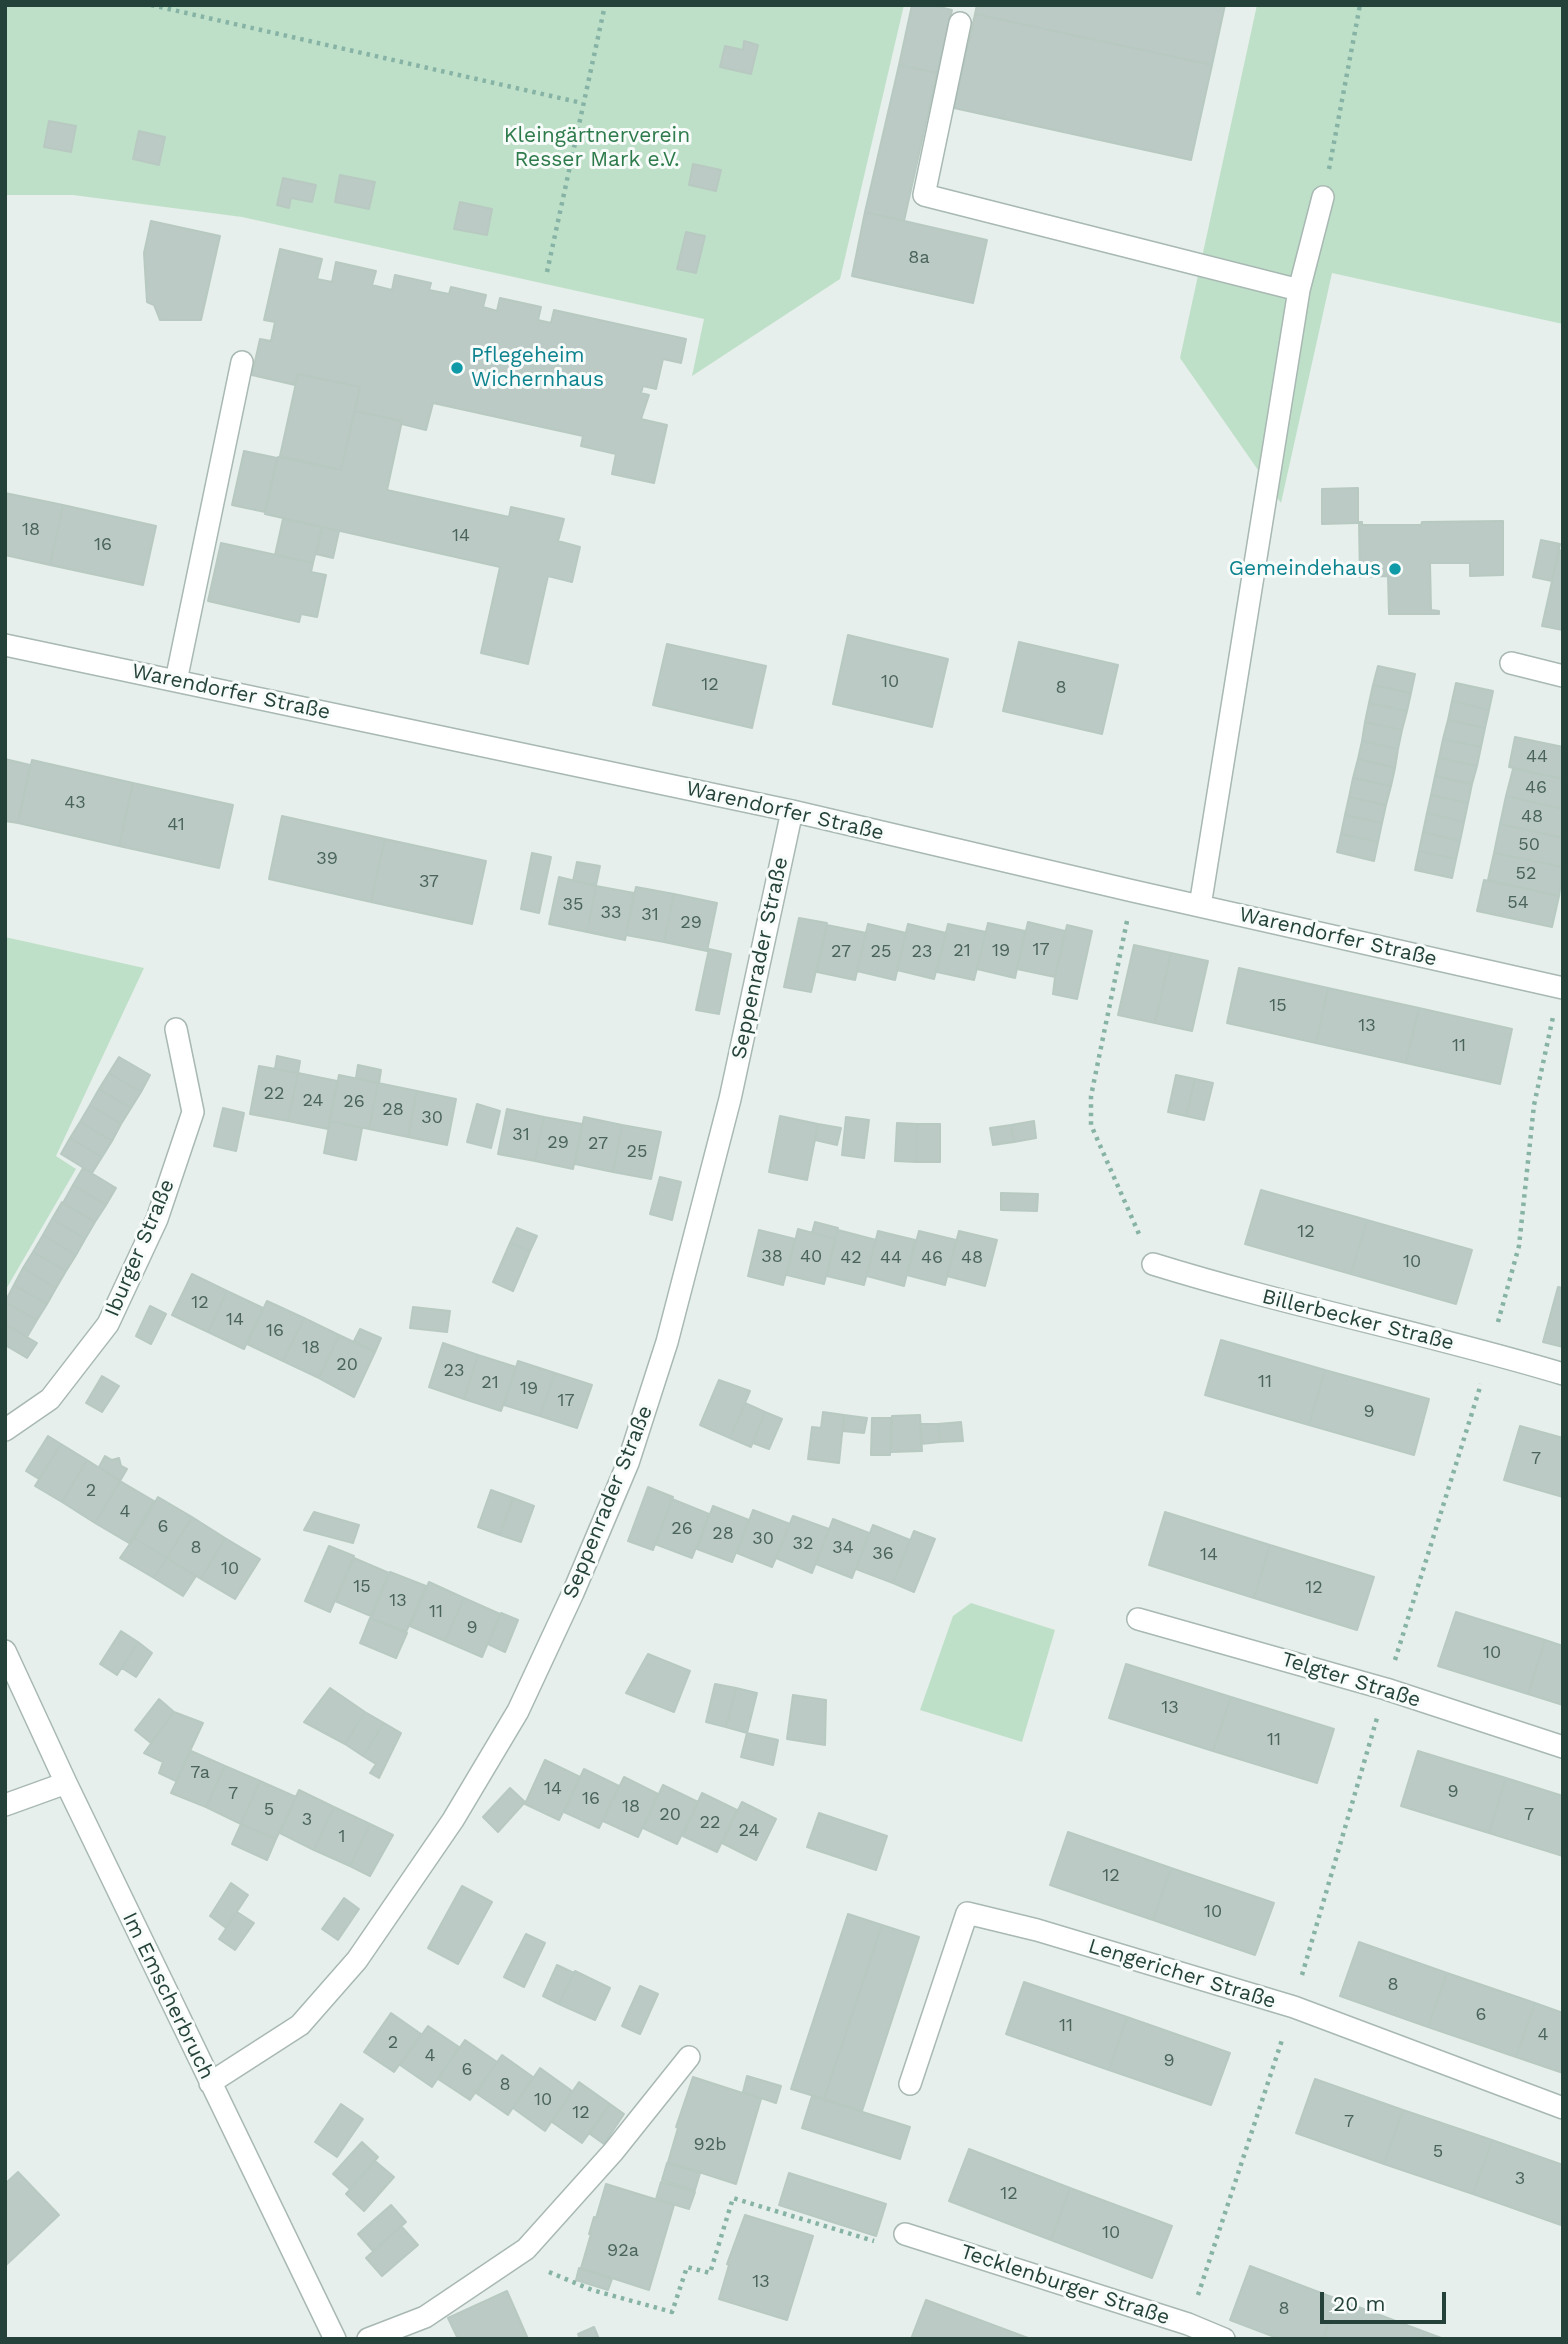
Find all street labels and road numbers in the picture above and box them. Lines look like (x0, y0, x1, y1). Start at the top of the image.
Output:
street label: Warendorfer Straße (129, 659, 333, 725)
street label: Warendorfer Straße (684, 776, 886, 846)
street label: Seppenrader Straße (726, 855, 794, 1061)
street label: Warendorfer Straße (1237, 902, 1439, 972)
street label: Iburger Straße (100, 1176, 180, 1320)
street label: Billerbecker Straße (1259, 1284, 1457, 1356)
street label: Seppenrader Straße (558, 1402, 658, 1602)
street label: Telgter Straße (1278, 1647, 1424, 1713)
street label: Im Emscherbruch (117, 1908, 219, 2084)
street label: Lengericher Straße (1085, 1933, 1279, 2015)
street label: Tecklenburger Straße (957, 2239, 1173, 2331)

